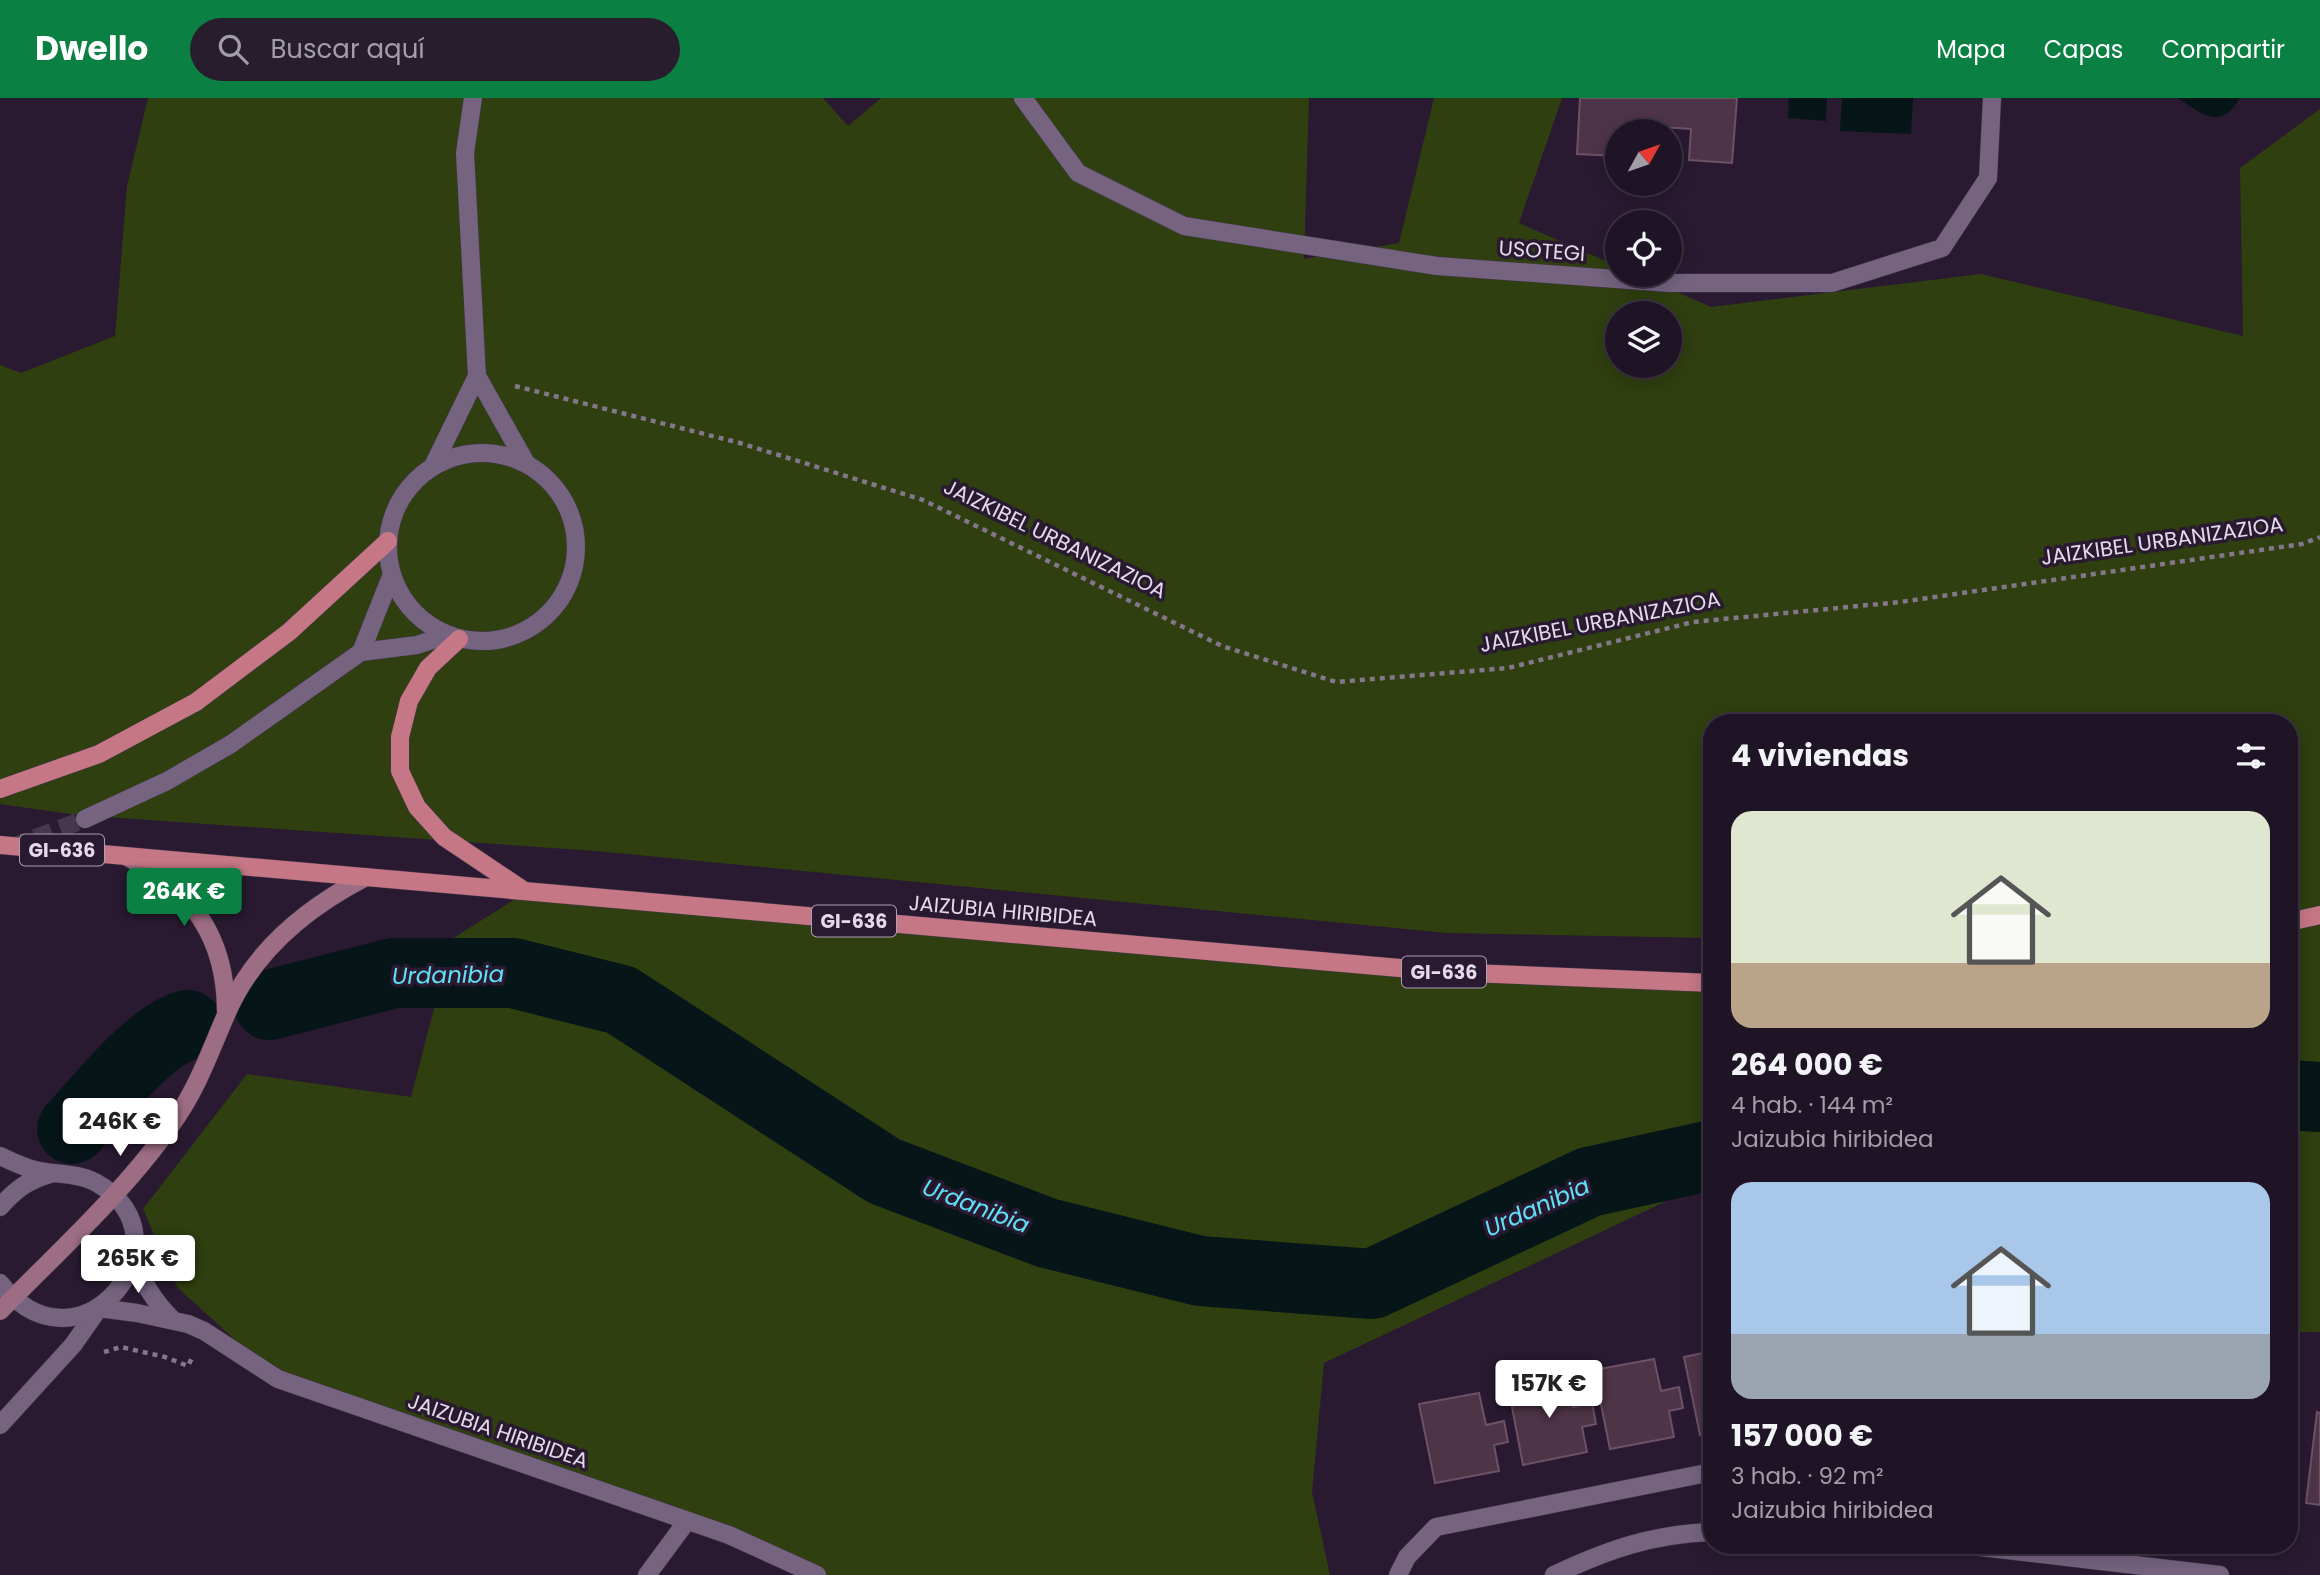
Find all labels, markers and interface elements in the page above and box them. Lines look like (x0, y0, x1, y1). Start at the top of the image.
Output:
search box (190, 18, 680, 81)
text: Dwello (35, 25, 148, 72)
icon: search (214, 30, 252, 68)
text: Buscar aquí (270, 31, 425, 67)
text: Mapa (1936, 33, 2006, 66)
text: Capas (2044, 33, 2123, 66)
text: Compartir (2161, 33, 2285, 66)
north arrow (1605, 119, 1682, 196)
map controls (1605, 119, 1682, 378)
button: locate (1605, 210, 1682, 287)
street label: USOTEGI (1498, 233, 1586, 268)
button: layers (1605, 301, 1682, 378)
street label: JAIZKIBEL URBANIZAZIOA (939, 472, 1171, 605)
street label: JAIZKIBEL URBANIZAZIOA (2039, 509, 2285, 572)
street label: JAIZKIBEL URBANIZAZIOA (1477, 584, 1723, 659)
text: 4 viviendas (1731, 734, 1909, 777)
icon: filters (2232, 737, 2270, 775)
road number: GI-636 (20, 834, 104, 866)
icon: home (1938, 857, 2064, 983)
pin: 264K € (127, 868, 241, 928)
text: 264K € (143, 875, 225, 907)
street label: JAIZUBIA HIRIBIDEA (908, 888, 1099, 933)
road number: GI-636 (812, 906, 896, 936)
road number: GI-636 (1402, 957, 1486, 988)
water label: Urdanibia (392, 958, 504, 992)
text: 264 000 € (1731, 1043, 1883, 1086)
text: 4 hab. · 144 m² (1731, 1089, 1893, 1121)
pin: 246K € (63, 1098, 177, 1158)
text: 246K € (79, 1105, 161, 1137)
text: Jaizubia hiribidea (1731, 1123, 1934, 1155)
water label: Urdanibia (1479, 1170, 1595, 1244)
water label: Urdanibia (918, 1171, 1034, 1241)
icon: home (1938, 1228, 2064, 1354)
pin: 265K € (81, 1236, 195, 1295)
text: 265K € (97, 1242, 179, 1274)
pin: 157K € (1492, 1360, 1606, 1420)
text: 157K € (1511, 1367, 1587, 1399)
street label: JAIZUBIA HIRIBIDEA (404, 1386, 592, 1475)
text: 157 000 € (1731, 1414, 1873, 1457)
text: 3 hab. · 92 m² (1731, 1460, 1884, 1492)
text: Jaizubia hiribidea (1731, 1494, 1934, 1526)

